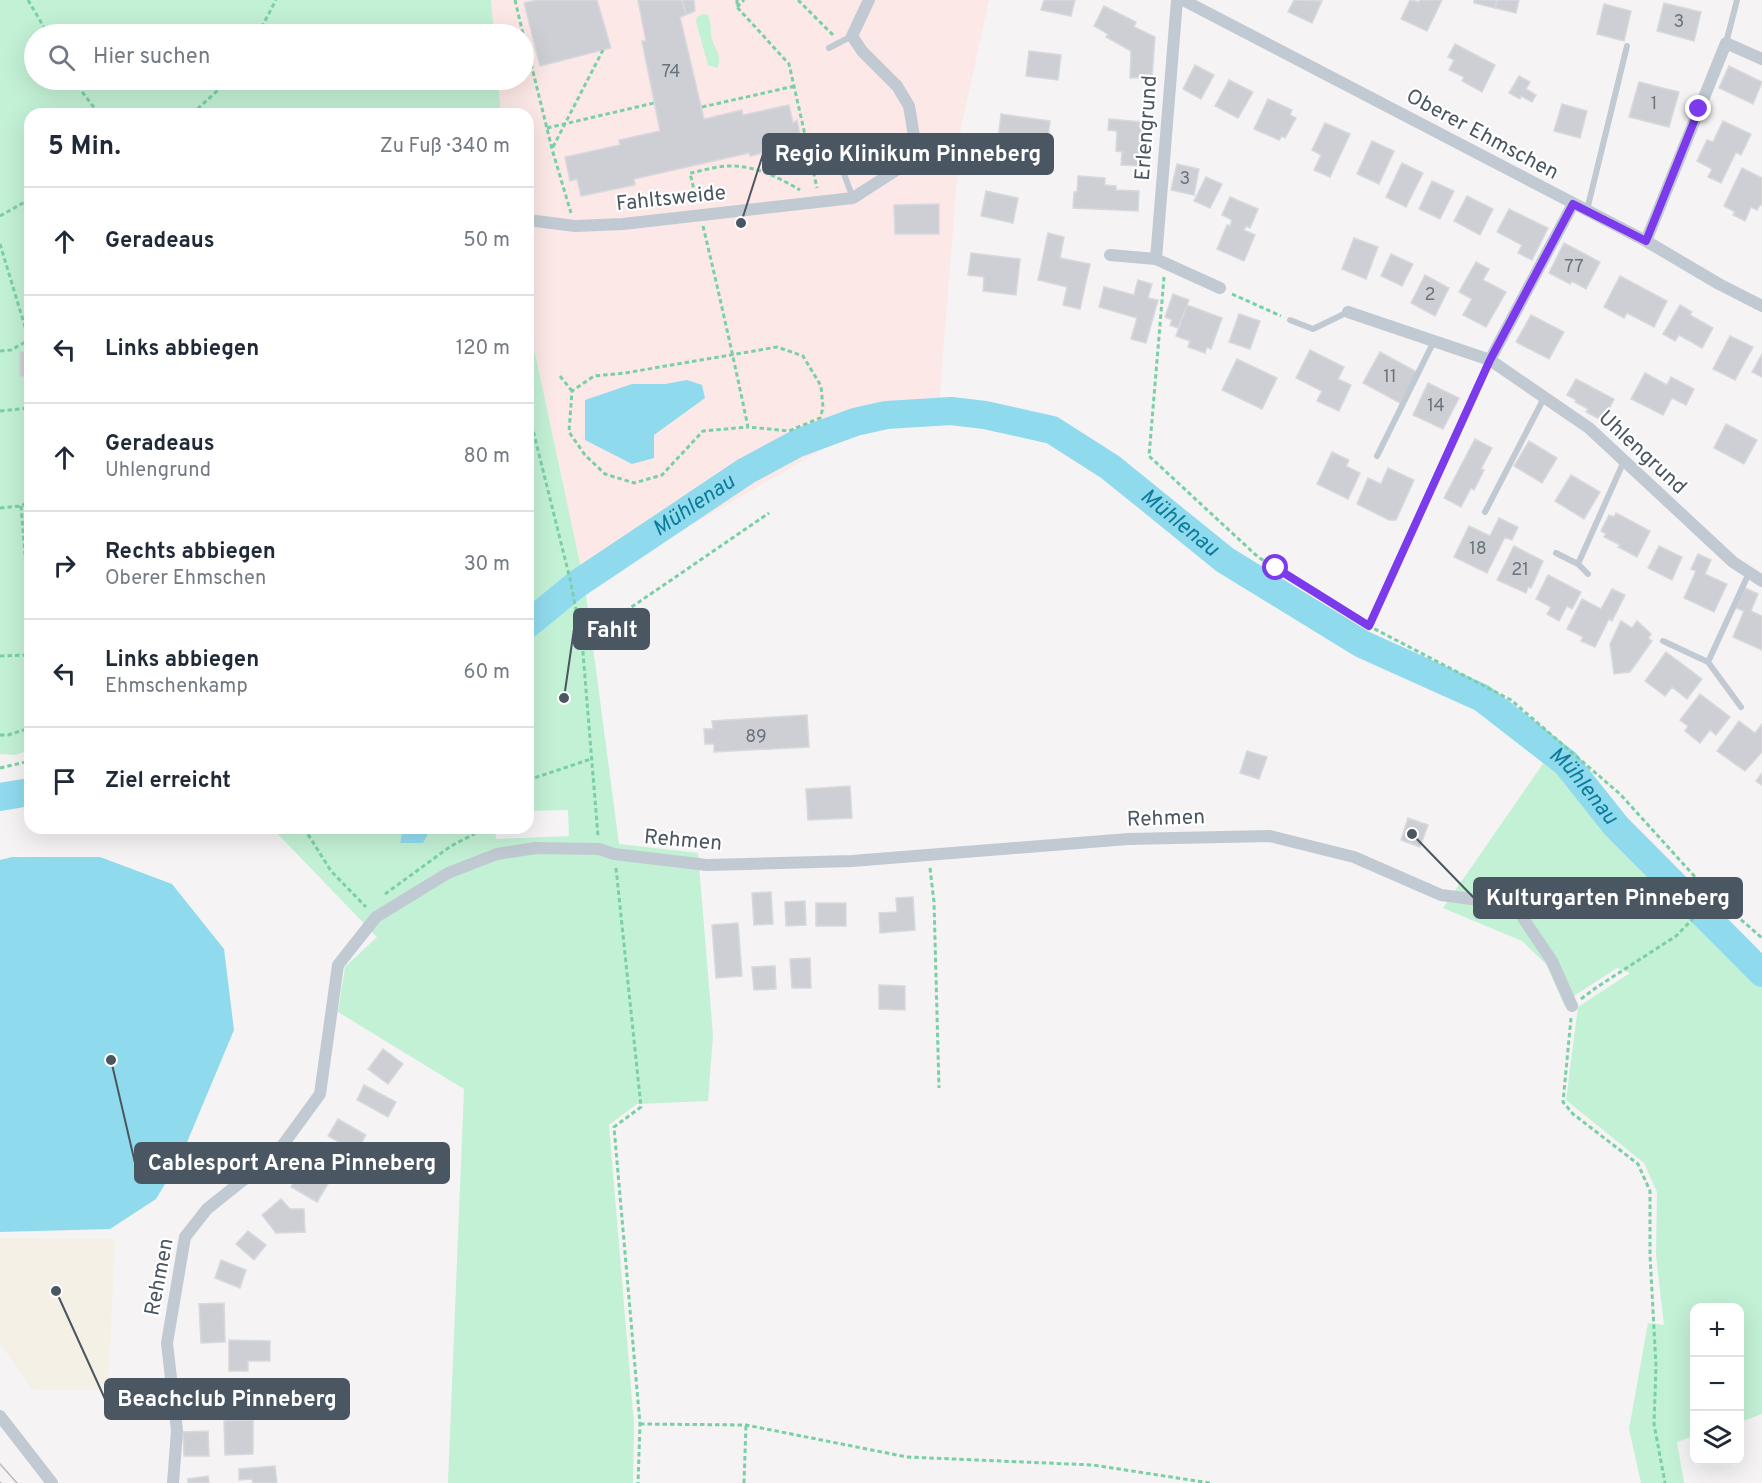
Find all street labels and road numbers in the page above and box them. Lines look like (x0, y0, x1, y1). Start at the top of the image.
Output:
street label: Erlengrund (1130, 74, 1164, 182)
street label: Oberer Ehmschen (1401, 83, 1563, 187)
street label: Fahltsweide (615, 180, 727, 218)
street label: Uhlengrund (1592, 405, 1692, 501)
street label: Rehmen (1126, 804, 1206, 834)
street label: Rehmen (643, 824, 723, 858)
street label: Rehmen (139, 1236, 181, 1318)

